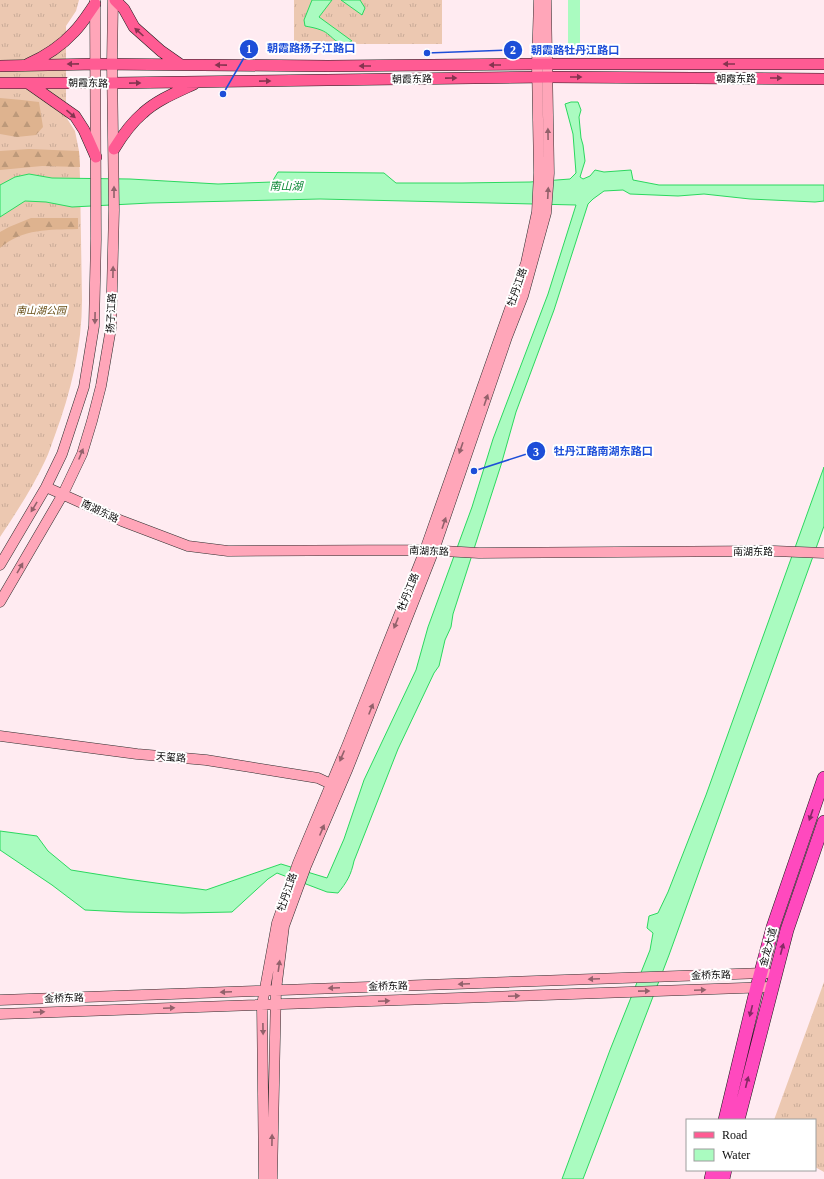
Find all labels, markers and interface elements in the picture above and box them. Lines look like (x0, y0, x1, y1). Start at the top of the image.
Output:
one-way arrow (134, 27, 145, 36)
callout: 朝霞路扬子江路口 (239, 37, 363, 60)
callout: 朝霞路牡丹江路口 (503, 39, 627, 62)
text: 1 (246, 42, 252, 56)
text: 朝霞路扬子江路口 (267, 42, 355, 54)
text: 2 (510, 43, 516, 57)
text: 朝霞路牡丹江路口 (531, 44, 619, 56)
one-way arrow (66, 61, 79, 67)
one-way arrow (722, 61, 735, 67)
one-way arrow (214, 62, 227, 68)
one-way arrow (488, 62, 501, 68)
one-way arrow (358, 63, 371, 69)
street label: 朝霞东路 (392, 73, 432, 85)
street label: 朝霞东路 (716, 73, 756, 84)
one-way arrow (570, 74, 583, 80)
one-way arrow (445, 75, 458, 81)
one-way arrow (770, 75, 783, 81)
street label: 朝霞东路 (68, 77, 108, 89)
one-way arrow (259, 78, 272, 84)
one-way arrow (129, 80, 142, 86)
one-way arrow (66, 110, 76, 119)
one-way arrow (545, 127, 551, 140)
water label: 南山湖 (270, 180, 304, 192)
one-way arrow (111, 185, 117, 198)
one-way arrow (544, 187, 551, 199)
one-way arrow (110, 265, 116, 278)
street label: 牡丹江路 (505, 266, 529, 308)
street label: 扬子江路 (104, 293, 118, 333)
park label: 南山湖公园 (16, 305, 68, 316)
one-way arrow (91, 312, 98, 324)
one-way arrow (483, 394, 489, 406)
callout: 牡丹江路南湖东路口 (526, 440, 661, 463)
one-way arrow (457, 443, 463, 455)
text: 3 (533, 445, 539, 459)
text: 牡丹江路南湖东路口 (554, 445, 653, 457)
one-way arrow (78, 449, 84, 460)
street label: 南湖东路 (80, 498, 120, 524)
one-way arrow (31, 501, 38, 513)
one-way arrow (441, 517, 447, 529)
street label: 南湖东路 (409, 545, 449, 557)
street label: 南湖东路 (733, 546, 773, 557)
one-way arrow (16, 562, 23, 574)
street label: 牡丹江路 (395, 571, 421, 613)
one-way arrow (392, 617, 398, 629)
one-way arrow (369, 703, 375, 715)
street label: 天玺路 (156, 750, 186, 764)
one-way arrow (339, 751, 345, 763)
one-way arrow (808, 809, 814, 821)
one-way arrow (319, 823, 325, 835)
street label: 牡丹江路 (275, 871, 299, 913)
street label: 金龙大道 (758, 926, 778, 968)
one-way arrow (779, 943, 785, 955)
one-way arrow (276, 960, 282, 972)
street label: 金桥东路 (691, 969, 731, 981)
one-way arrow (587, 976, 600, 982)
street label: 金桥东路 (368, 980, 408, 992)
one-way arrow (457, 981, 470, 987)
one-way arrow (328, 985, 340, 992)
one-way arrow (694, 986, 706, 993)
one-way arrow (638, 988, 651, 994)
one-way arrow (219, 989, 232, 995)
street label: 金桥东路 (44, 992, 84, 1004)
one-way arrow (508, 993, 521, 999)
one-way arrow (378, 998, 391, 1004)
one-way arrow (163, 1005, 176, 1011)
one-way arrow (748, 1005, 754, 1017)
one-way arrow (33, 1009, 46, 1015)
one-way arrow (260, 1023, 266, 1036)
one-way arrow (745, 1076, 751, 1088)
legend (686, 1119, 816, 1171)
text: Road (722, 1128, 747, 1142)
one-way arrow (269, 1134, 276, 1146)
text: Water (722, 1148, 750, 1162)

